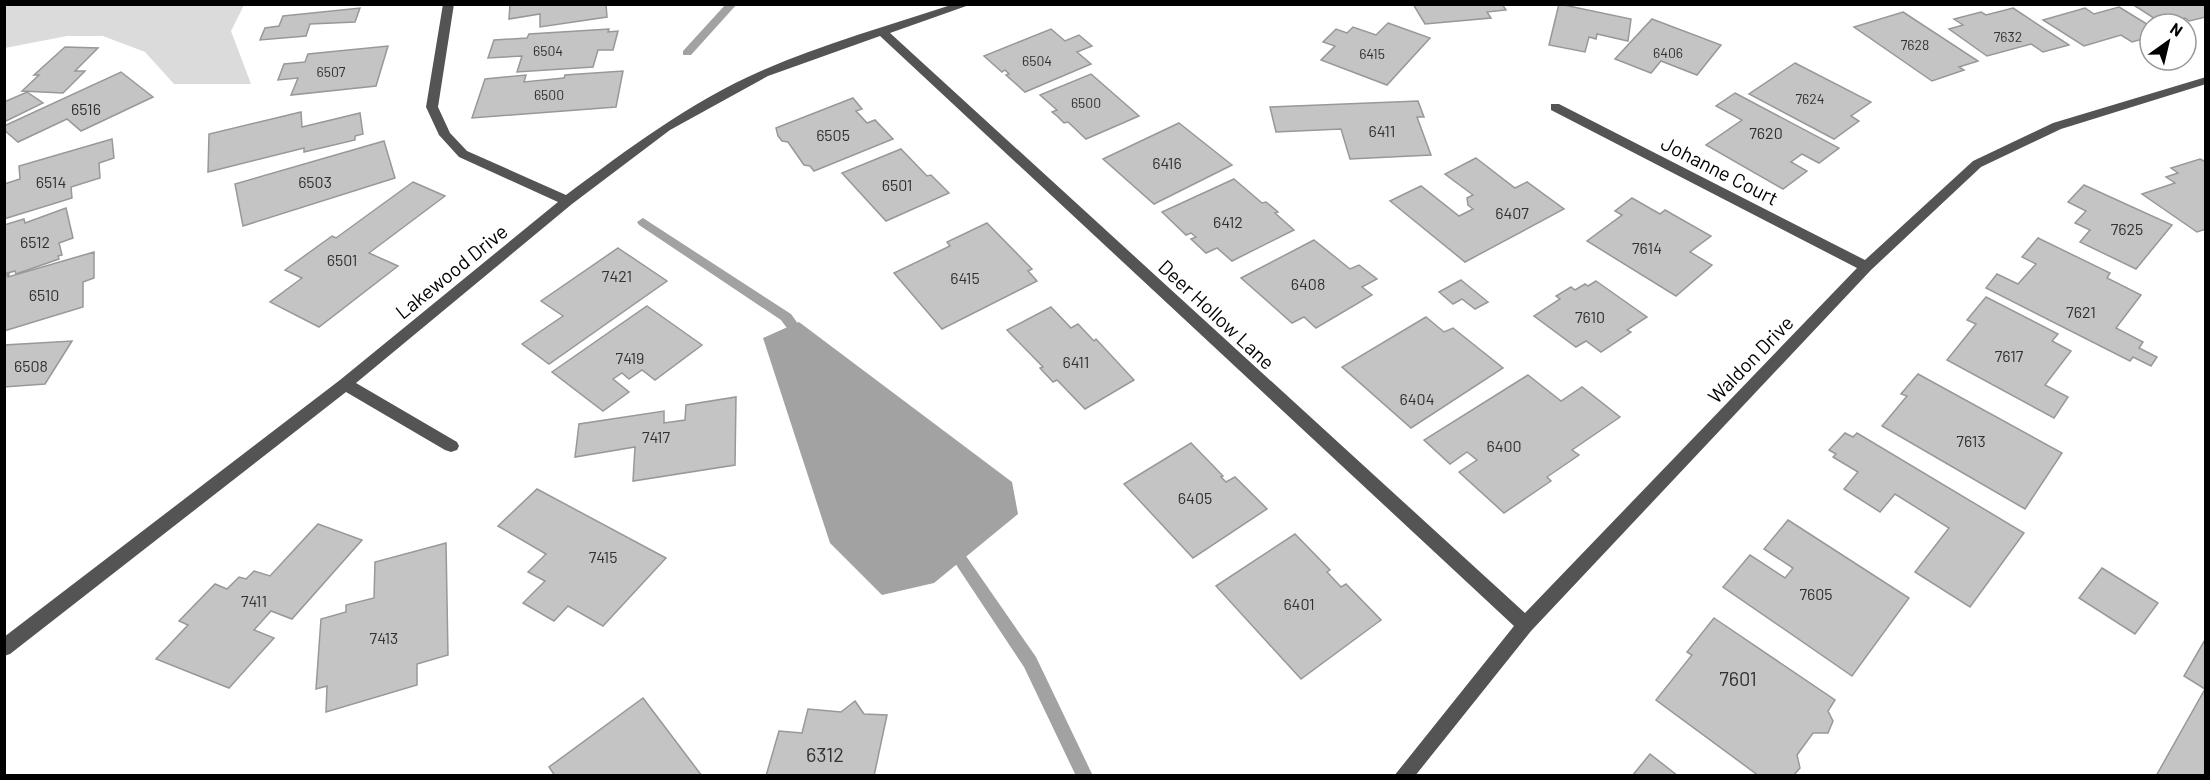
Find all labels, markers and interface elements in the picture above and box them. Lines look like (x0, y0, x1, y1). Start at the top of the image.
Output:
north arrow (2138, 12, 2198, 72)
text: N (2167, 18, 2186, 40)
house number: 7632 (1994, 28, 2022, 45)
house number: 7628 (1901, 36, 1929, 53)
house number: 6504 (533, 42, 563, 59)
house number: 6406 (1653, 44, 1683, 61)
house number: 6415 (1359, 45, 1385, 62)
house number: 6504 (1022, 52, 1052, 69)
house number: 6507 (317, 63, 346, 80)
house number: 6500 (534, 86, 564, 103)
house number: 7624 (1795, 90, 1825, 107)
house number: 6500 (1071, 94, 1101, 111)
house number: 6516 (71, 99, 101, 118)
house number: 6411 (1369, 121, 1395, 140)
house number: 7620 (1749, 123, 1783, 142)
house number: 6505 (816, 125, 850, 144)
street label: Johanne Court (1657, 130, 1783, 210)
house number: 6416 (1152, 153, 1182, 172)
house number: 6514 (36, 172, 66, 191)
house number: 6503 (298, 172, 332, 191)
house number: 6501 (882, 175, 912, 194)
house number: 6407 (1495, 203, 1529, 222)
house number: 6412 (1213, 212, 1243, 231)
street label: Lakewood Drive (390, 219, 512, 323)
house number: 7625 (2111, 219, 2143, 238)
house number: 6512 (20, 232, 50, 251)
house number: 7614 (1632, 238, 1662, 257)
house number: 6501 (327, 250, 357, 269)
street label: Deer Hollow Lane (1154, 254, 1280, 374)
house number: 7421 (602, 266, 632, 285)
house number: 6415 (950, 268, 980, 287)
house number: 6408 (1291, 274, 1325, 293)
house number: 6510 (29, 285, 59, 304)
house number: 7621 (2066, 302, 2096, 321)
house number: 7610 (1575, 307, 1605, 326)
street label: Waldon Drive (1702, 310, 1798, 408)
house number: 7617 (1995, 346, 2024, 365)
house number: 7419 (616, 348, 644, 367)
house number: 6411 (1063, 352, 1089, 371)
house number: 6508 (14, 356, 48, 375)
house number: 6404 (1400, 389, 1434, 408)
house number: 7417 (642, 427, 670, 446)
house number: 7613 (1956, 431, 1986, 450)
house number: 6400 (1486, 436, 1522, 455)
house number: 6405 (1178, 488, 1212, 507)
house number: 7415 (589, 547, 617, 566)
house number: 7605 (1799, 584, 1833, 603)
house number: 7411 (241, 591, 267, 610)
house number: 6401 (1283, 594, 1315, 613)
house number: 7413 (370, 628, 398, 647)
house number: 7601 (1719, 666, 1757, 690)
house number: 6312 (806, 742, 844, 766)

